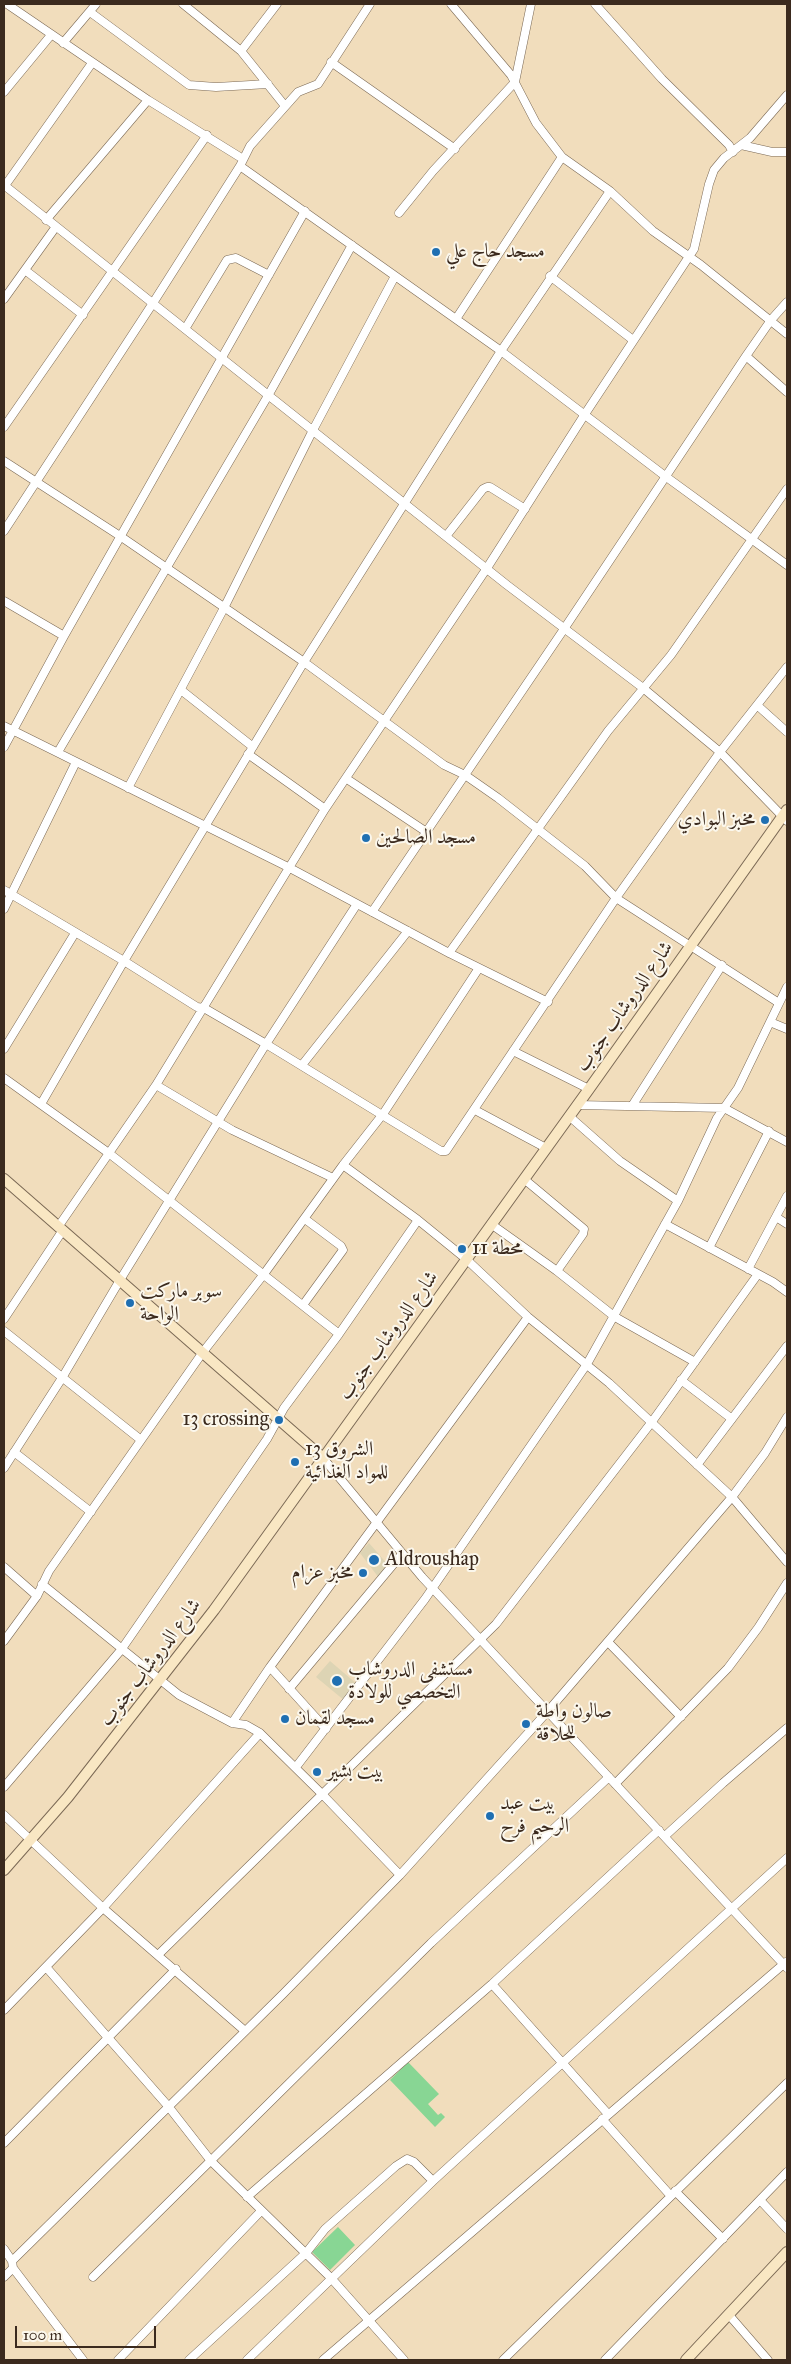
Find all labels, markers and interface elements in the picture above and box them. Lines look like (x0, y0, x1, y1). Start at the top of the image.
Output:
place label: مسجد حاج علي (446, 240, 545, 264)
marker: مسجد حاج علي (430, 246, 442, 258)
place label: مخبز البوادي (678, 808, 755, 832)
marker: مخبز البوادي (759, 814, 771, 826)
place label: مسجد الصالحين (376, 826, 476, 850)
marker: مسجد الصالحين (360, 832, 372, 844)
street label: شارع الدروشاب جنوب (571, 937, 679, 1077)
place label: محطة 11 (472, 1237, 523, 1261)
marker: محطة 11 (456, 1243, 468, 1255)
street label: شارع الدروشاب جنوب (334, 1267, 444, 1405)
place label: سوبر ماركت الواحة (140, 1280, 222, 1327)
marker: سوبر ماركت الواحة (124, 1297, 136, 1309)
place label: 13 crossing (182, 1408, 269, 1432)
marker: 13 crossing (273, 1414, 285, 1426)
place label: الشروق 13 للمواد الغذائية (305, 1438, 388, 1485)
marker: الشروق 13 للمواد الغذائية (289, 1456, 301, 1468)
place label: Aldroushap (385, 1548, 479, 1572)
marker: Aldroushap (367, 1553, 381, 1567)
place label: مخبز عزام (291, 1561, 353, 1585)
marker: مخبز عزام (357, 1567, 369, 1579)
street label: شارع الدروشاب جنوب (95, 1594, 207, 1732)
place label: مستشفى الدروشاب التخصصي للولادة (348, 1658, 473, 1705)
marker: مستشفى الدروشاب التخصصي للولادة (330, 1674, 344, 1688)
place label: صالون واطة للحلاقة (536, 1700, 612, 1747)
place label: مسجد لقمان (295, 1707, 375, 1731)
marker: مسجد لقمان (279, 1713, 291, 1725)
marker: صالون واطة للحلاقة (520, 1718, 532, 1730)
place label: بيت بشير (327, 1760, 384, 1784)
marker: بيت بشير (311, 1766, 323, 1778)
place label: بيت عبد الرحيم فرح (500, 1792, 569, 1839)
marker: بيت عبد الرحيم فرح (484, 1810, 496, 1822)
scale bar (18, 2316, 159, 2348)
text: 100 m (23, 2326, 62, 2344)

